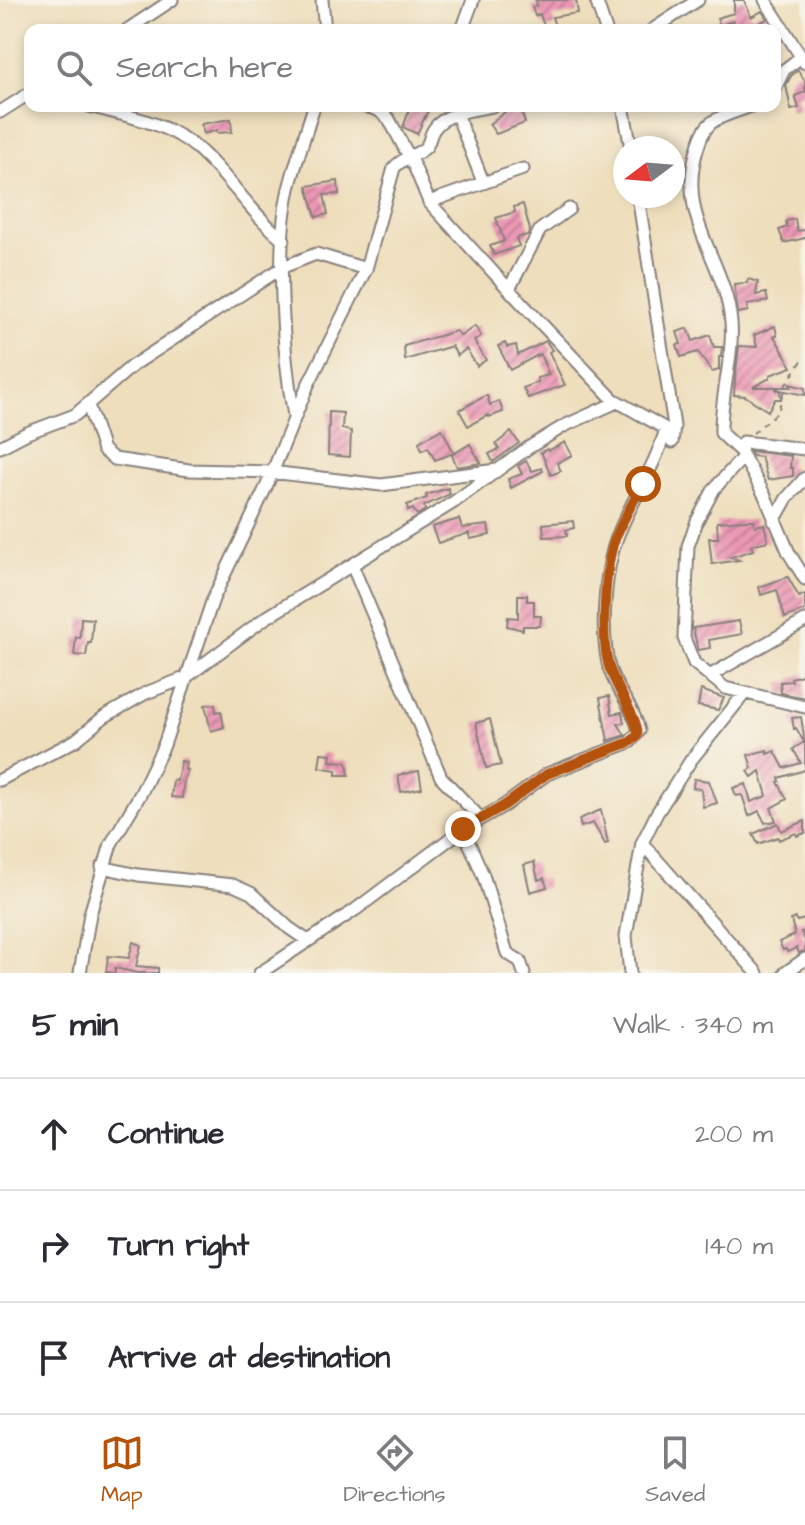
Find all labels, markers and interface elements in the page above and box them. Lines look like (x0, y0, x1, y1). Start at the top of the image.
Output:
search box (24, 24, 781, 112)
icon: search (52, 46, 96, 90)
text: Search here (116, 47, 293, 89)
north arrow (613, 136, 685, 208)
route start (625, 466, 661, 502)
route end (445, 811, 481, 847)
text: 5 min (32, 1001, 118, 1049)
text: Walk · 340 m (613, 1007, 773, 1043)
icon: ahead (32, 1112, 76, 1156)
text: Continue (108, 1113, 224, 1155)
text: 200 m (695, 1116, 773, 1152)
icon: right (32, 1224, 76, 1268)
text: Turn right (108, 1225, 249, 1267)
text: 140 m (705, 1228, 773, 1264)
icon: arrive (32, 1336, 76, 1380)
text: Arrive at destination (108, 1337, 390, 1379)
tab: Map (100, 1431, 144, 1510)
tab: Directions (343, 1431, 446, 1510)
tab: Saved (645, 1431, 705, 1510)

